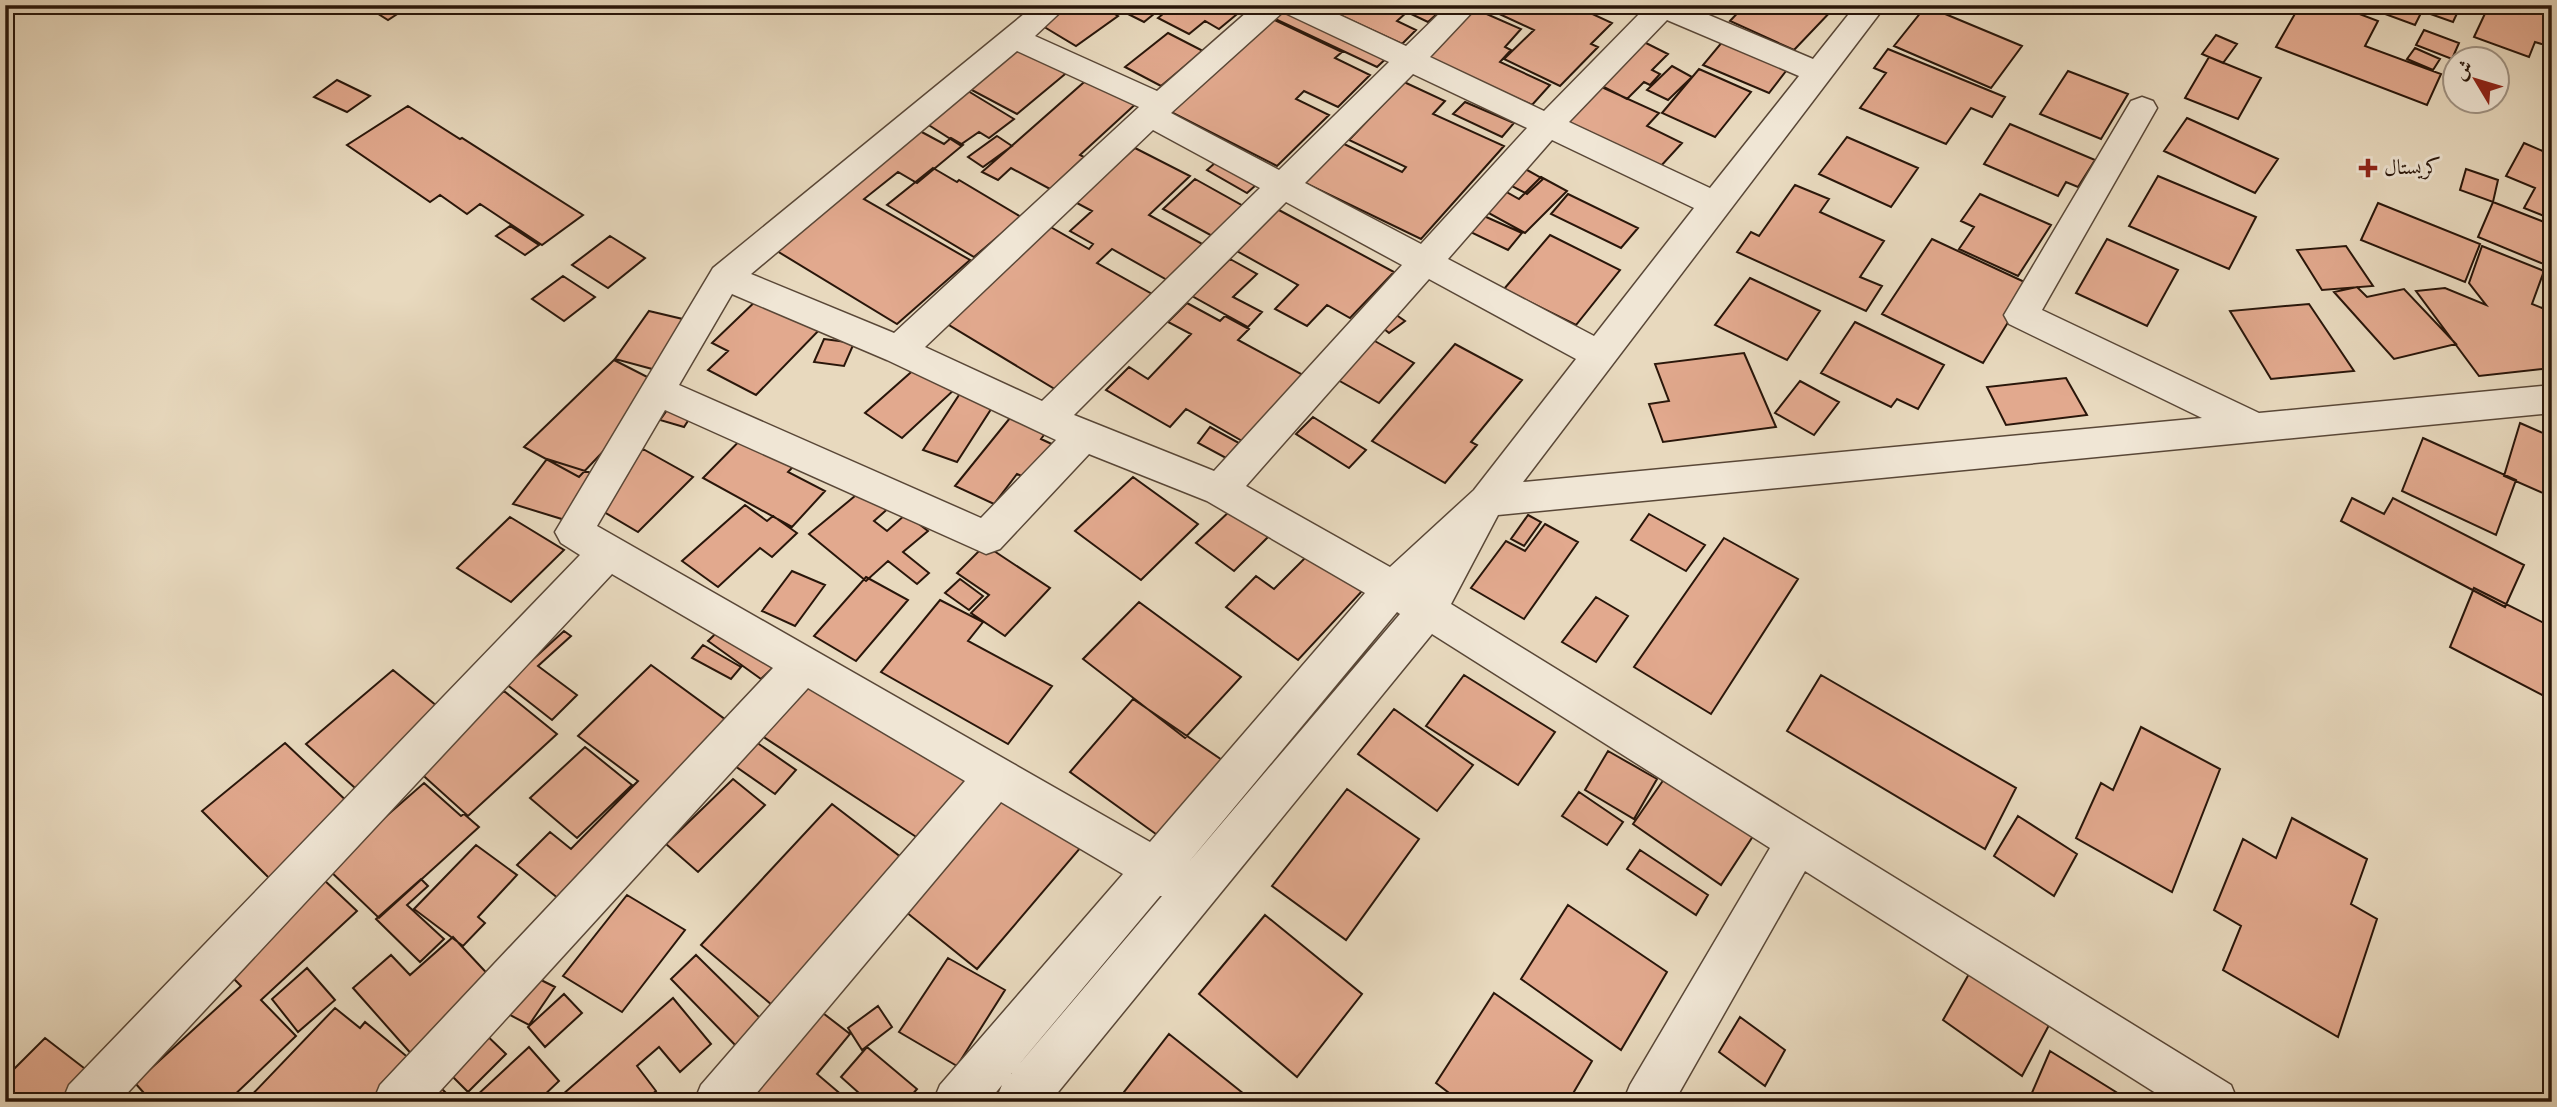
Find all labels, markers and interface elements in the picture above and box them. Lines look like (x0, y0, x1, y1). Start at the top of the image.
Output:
north arrow (2442, 46, 2512, 116)
text: ش (2448, 55, 2480, 86)
place label: كريستال (2384, 154, 2441, 183)
marker: كريستال (2358, 158, 2378, 178)

